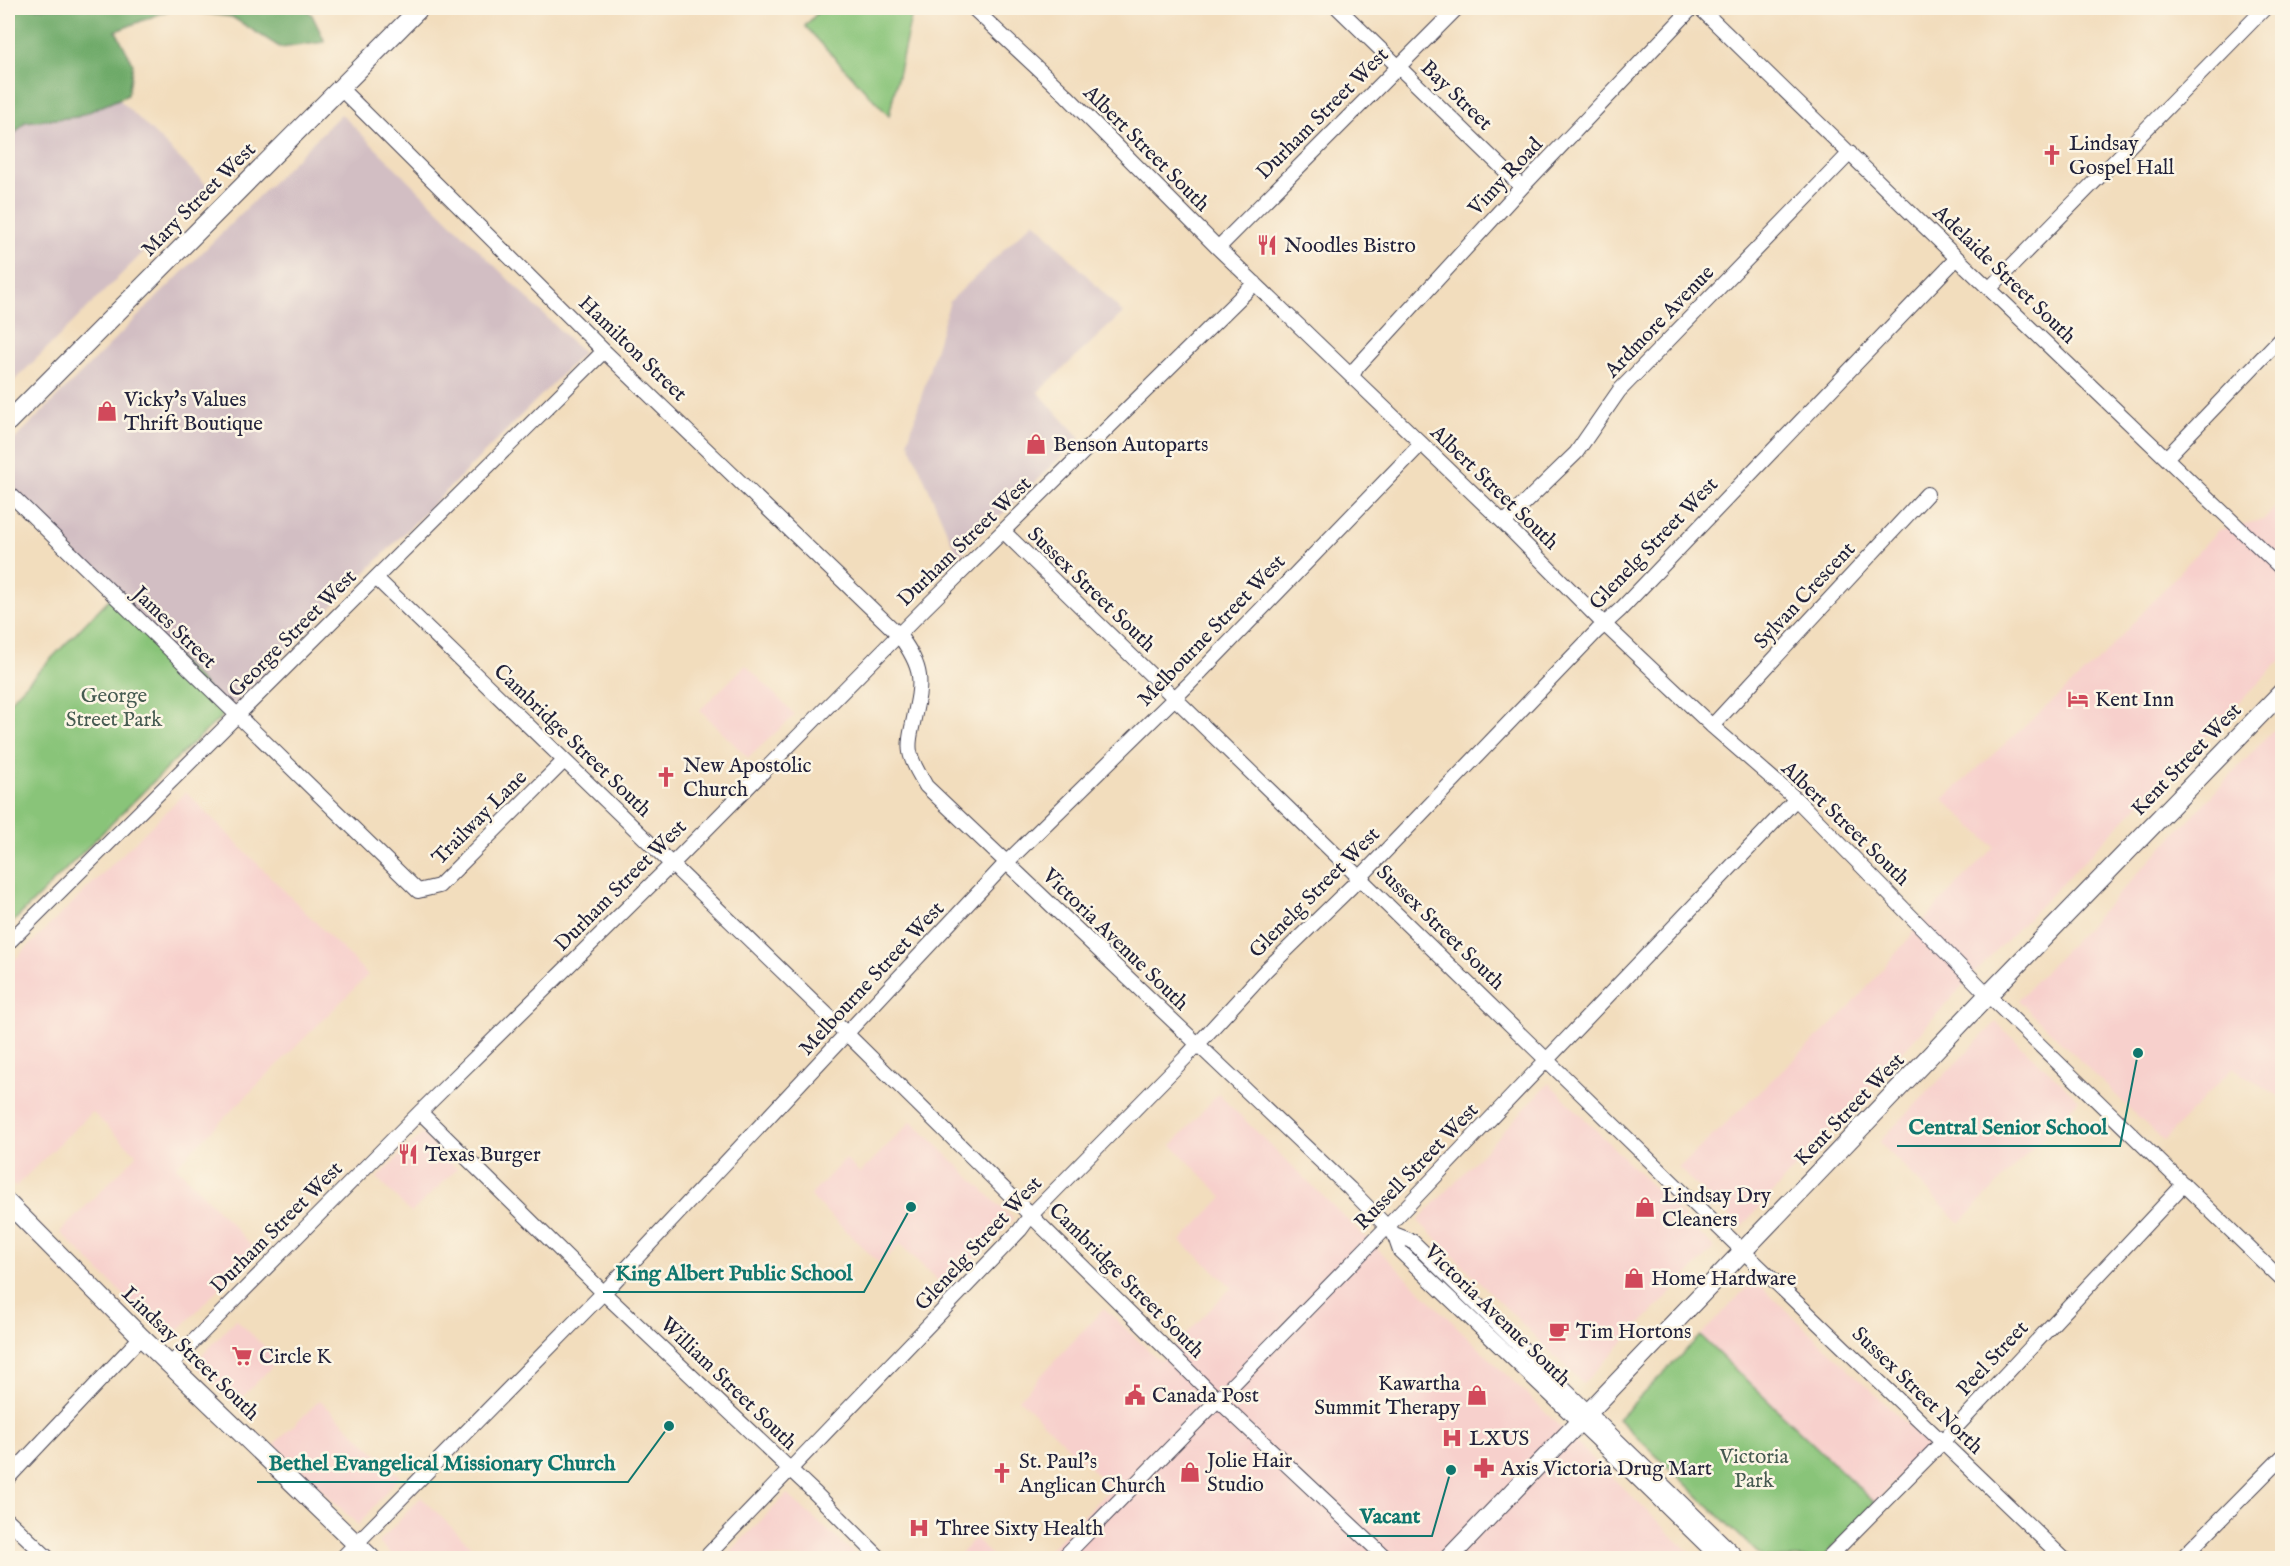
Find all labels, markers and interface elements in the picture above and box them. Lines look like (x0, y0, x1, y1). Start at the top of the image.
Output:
street label: Durham Street West (1251, 42, 1395, 186)
street label: Bay Street (1414, 55, 1498, 137)
street label: Albert Street South (1076, 79, 1215, 218)
street label: Vimy Road (1462, 131, 1550, 223)
place label: Lindsay Gospel Hall (2069, 131, 2175, 182)
street label: Mary Street West (136, 137, 262, 263)
church icon: Lindsay Gospel Hall (2040, 143, 2064, 167)
street label: Adelaide Street South (1926, 199, 2081, 350)
restaurant icon: Noodles Bistro (1255, 233, 1279, 257)
place label: Noodles Bistro (1284, 233, 1416, 260)
street label: Ardmore Avenue (1599, 260, 1721, 385)
street label: Hamilton Street (572, 290, 692, 408)
place label: Vicky's Values Thrift Boutique (123, 387, 263, 438)
shop icon: Vicky's Values Thrift Boutique (95, 399, 119, 423)
street label: Albert Street South (1423, 419, 1564, 556)
shop icon: Benson Autoparts (1024, 432, 1048, 456)
place label: Benson Autoparts (1053, 432, 1208, 459)
street label: Durham Street West (892, 471, 1038, 613)
street label: Glenelg Street West (1584, 472, 1724, 616)
street label: Sussex Street South (1021, 522, 1161, 658)
street label: Sylvan Crescent (1749, 537, 1862, 655)
street label: Melbourne Street West (1132, 549, 1292, 713)
street label: George Street West (223, 564, 363, 704)
street label: James Street (125, 580, 222, 675)
street label: Cambridge Street South (487, 659, 657, 824)
park label: George Street Park (66, 683, 163, 734)
hotel icon: Kent Inn (2066, 687, 2090, 711)
place label: Kent Inn (2095, 687, 2174, 714)
street label: Kent Street West (2126, 698, 2248, 823)
place label: New Apostolic Church (683, 753, 812, 804)
street label: Albert Street South (1774, 755, 1915, 892)
street label: Trailway Lane (427, 764, 534, 871)
church icon: New Apostolic Church (654, 765, 678, 789)
street label: Durham Street West (549, 814, 693, 958)
street label: Glenelg Street West (1244, 822, 1386, 964)
street label: Sussex Street South (1370, 860, 1510, 996)
street label: Victoria Avenue South (1035, 862, 1194, 1017)
street label: Melbourne Street West (794, 896, 951, 1062)
street label: Kent Street West (1789, 1048, 1911, 1173)
street label: Russell Street West (1349, 1098, 1485, 1237)
callout: Central Senior School (1897, 1106, 2120, 1146)
text: Central Senior School (1909, 1114, 2108, 1142)
restaurant icon: Texas Burger (396, 1142, 420, 1166)
place label: Texas Burger (425, 1142, 541, 1169)
street label: Durham Street West (205, 1156, 349, 1300)
street label: Glenelg Street West (910, 1171, 1048, 1317)
place label: Lindsay Dry Cleaners (1662, 1183, 1772, 1234)
shop icon: Lindsay Dry Cleaners (1633, 1195, 1657, 1219)
street label: Cambridge Street South (1042, 1197, 1210, 1365)
street label: Victoria Avenue South (1417, 1238, 1576, 1393)
callout: King Albert Public School (603, 1252, 864, 1292)
text: King Albert Public School (615, 1260, 854, 1288)
shop icon: Home Hardware (1622, 1266, 1646, 1290)
place label: Home Hardware (1651, 1266, 1797, 1293)
street label: Lindsay Street South (115, 1281, 265, 1427)
street label: William Street South (654, 1312, 802, 1457)
street label: Peel Street (1951, 1316, 2035, 1402)
cafe icon: Tim Hortons (1547, 1319, 1571, 1343)
place label: Tim Hortons (1576, 1319, 1691, 1346)
street label: Sussex Street North (1846, 1321, 1988, 1461)
supermarket icon: Circle K (230, 1344, 254, 1368)
place label: Circle K (259, 1344, 332, 1371)
place label: Kawartha Summit Therapy (1314, 1371, 1461, 1422)
public building icon: Canada Post (1123, 1383, 1147, 1407)
place label: Canada Post (1152, 1383, 1259, 1410)
shop icon: Kawartha Summit Therapy (1465, 1383, 1489, 1407)
hospital icon: LXUS (1440, 1426, 1464, 1450)
place label: LXUS (1469, 1426, 1529, 1453)
callout: Bethel Evangelical Missionary Church (257, 1442, 628, 1482)
park label: Victoria Park (1718, 1444, 1789, 1495)
place label: Jolie Hair Studio (1205, 1448, 1292, 1499)
place label: St. Paul’s Anglican Church (1018, 1449, 1166, 1500)
text: Bethel Evangelical Missionary Church (269, 1450, 616, 1478)
pharmacy icon: Axis Victoria Drug Mart (1472, 1456, 1496, 1480)
place label: Axis Victoria Drug Mart (1500, 1456, 1712, 1483)
shop icon: Jolie Hair Studio (1178, 1460, 1202, 1484)
church icon: St. Paul’s Anglican Church (990, 1461, 1014, 1485)
callout: Vacant (1347, 1496, 1432, 1536)
text: Vacant (1359, 1503, 1421, 1531)
hospital icon: Three Sixty Health (907, 1516, 931, 1540)
place label: Three Sixty Health (936, 1516, 1103, 1543)

